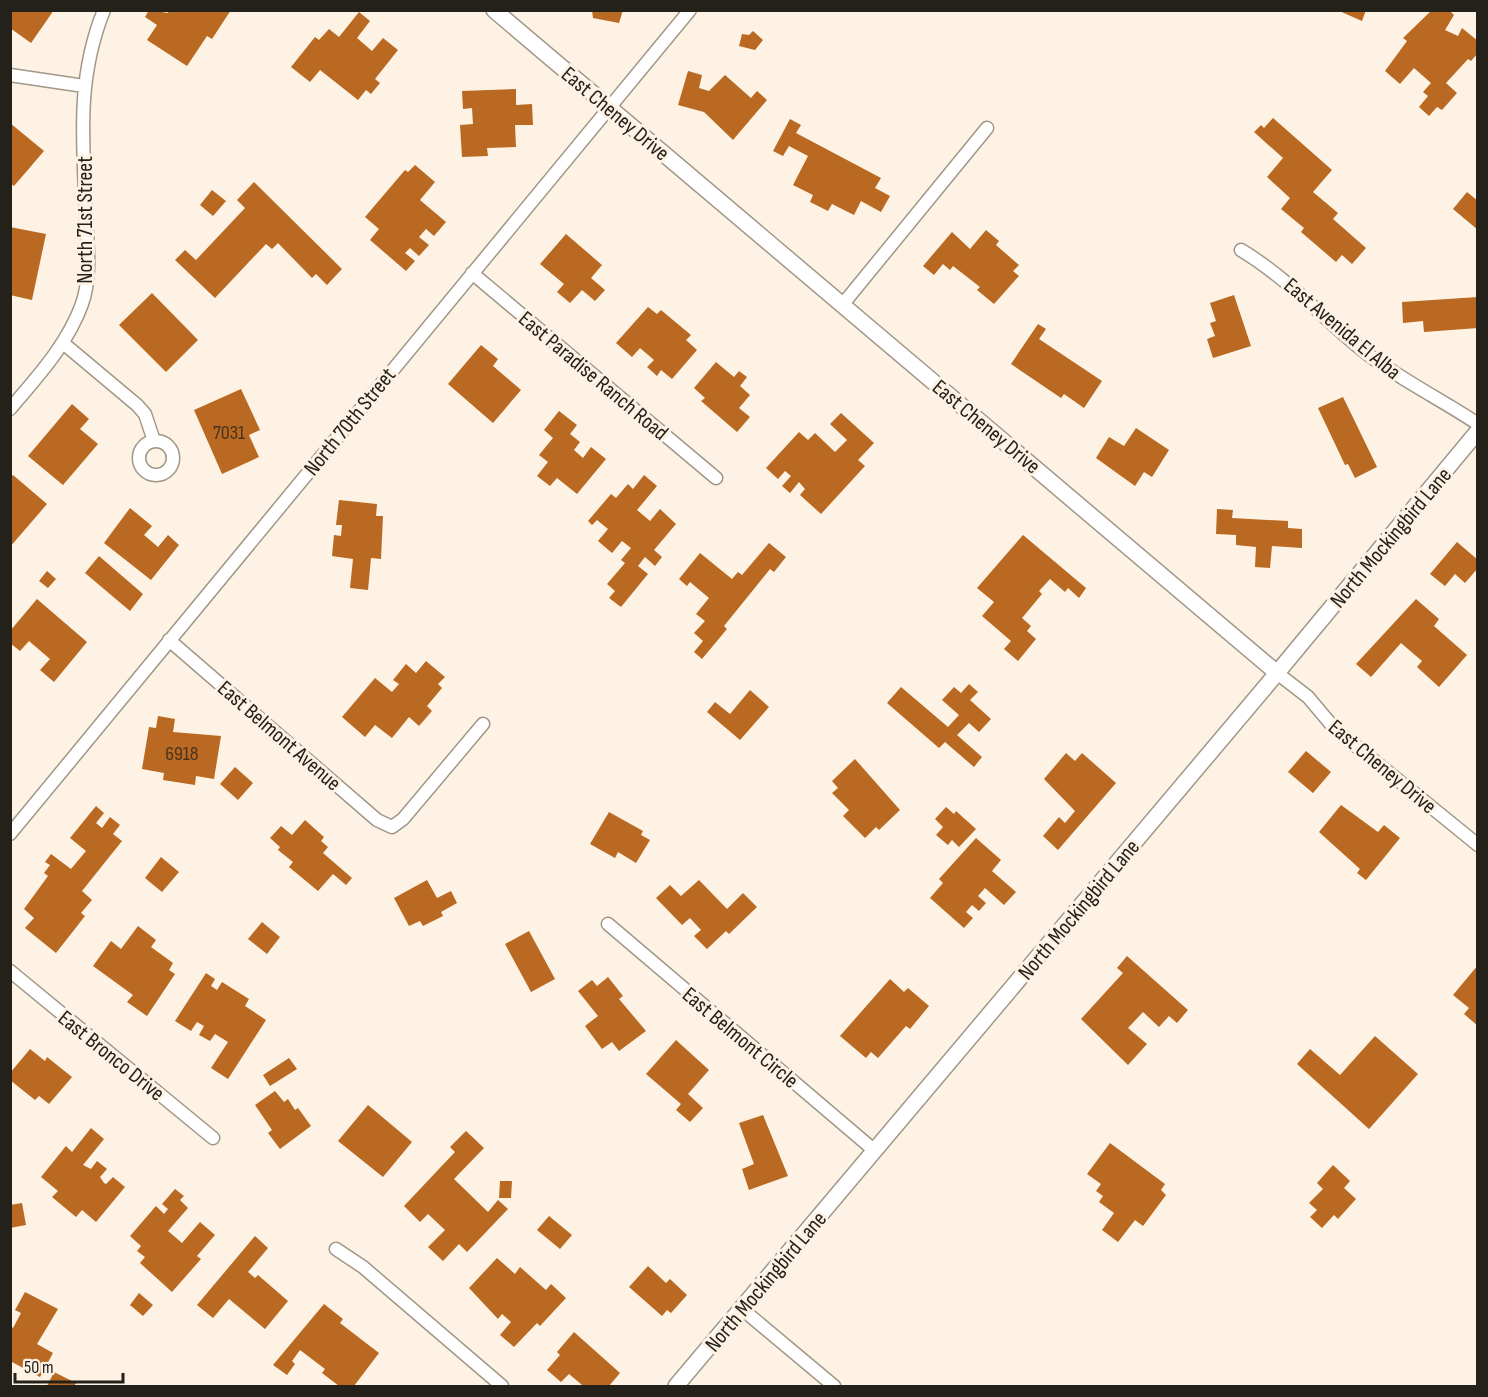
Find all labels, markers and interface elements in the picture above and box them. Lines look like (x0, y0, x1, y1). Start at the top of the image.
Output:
street label: East Cheney Drive (556, 61, 675, 167)
street label: North 71st Street (72, 156, 99, 284)
street label: East Avenida El Alba (1278, 272, 1406, 386)
street label: East Paradise Ranch Road (513, 306, 673, 447)
street label: North 70th Street (298, 362, 402, 481)
street label: East Cheney Drive (927, 374, 1046, 480)
house number: 7031 (213, 421, 245, 445)
street label: North Mockingbird Lane (1325, 462, 1458, 614)
street label: East Belmont Avenue (212, 675, 346, 797)
street label: East Cheney Drive (1323, 714, 1442, 820)
house number: 6918 (165, 742, 199, 766)
street label: North Mockingbird Lane (1013, 834, 1146, 986)
street label: East Belmont Circle (676, 982, 804, 1095)
street label: East Bronco Drive (52, 1005, 170, 1107)
street label: North Mockingbird Lane (700, 1206, 833, 1358)
scale bar (15, 1346, 123, 1384)
text: 50 m (24, 1357, 54, 1378)

